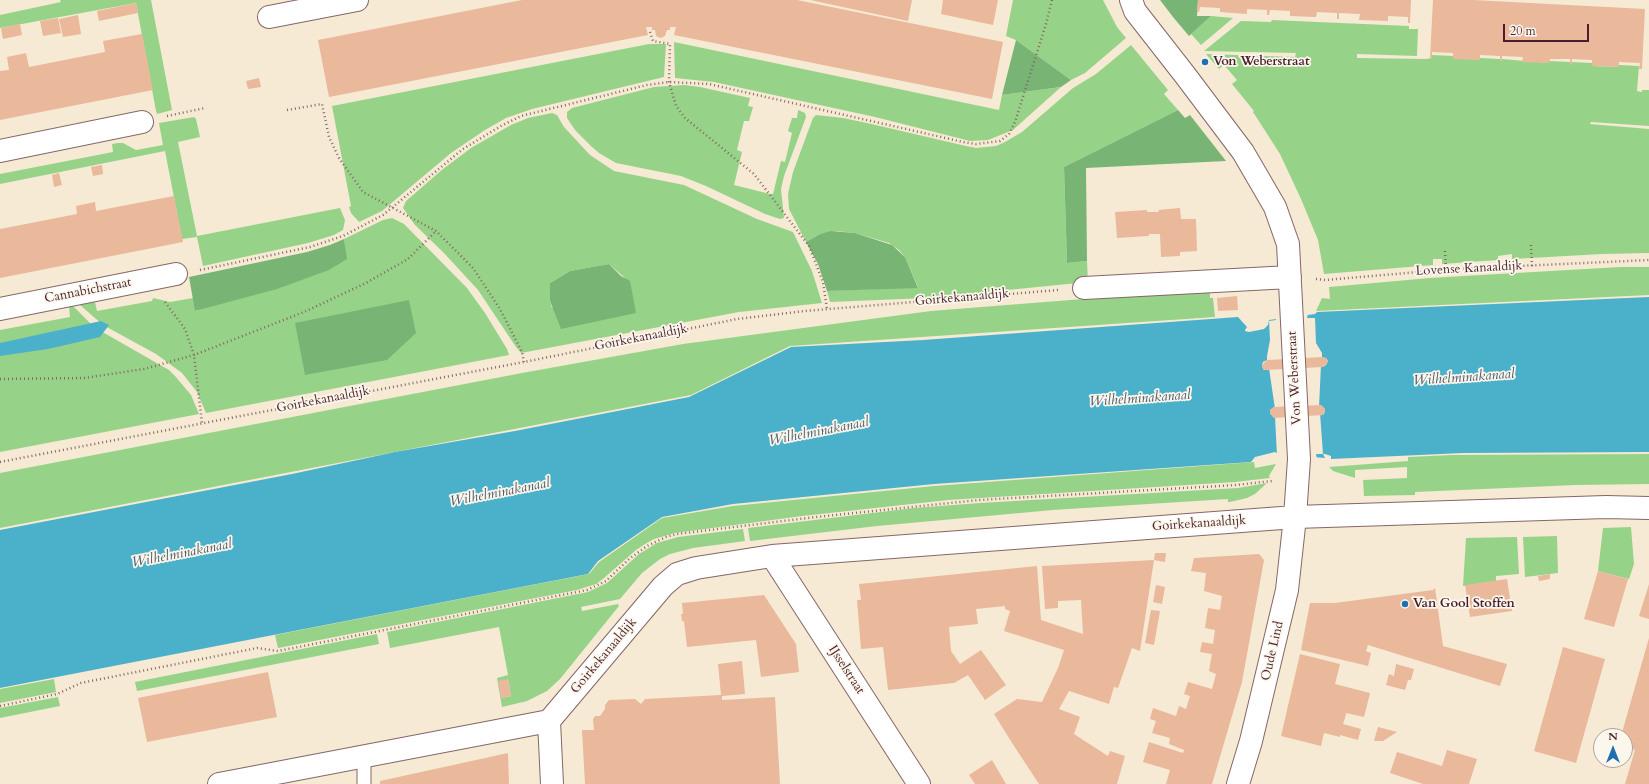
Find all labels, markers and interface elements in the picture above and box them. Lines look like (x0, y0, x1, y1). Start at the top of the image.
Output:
scale bar (1505, 16, 1591, 42)
text: 20 m (1510, 23, 1536, 39)
place label: Von Weberstraat (1213, 54, 1309, 70)
marker: Von Weberstraat (1200, 57, 1210, 67)
street label: Lovense Kanaaldijk (1415, 258, 1523, 280)
street label: Cannabichstraat (43, 275, 133, 307)
street label: Goirkekanaaldijk (914, 286, 1010, 310)
street label: Goirkekanaaldijk (593, 321, 689, 355)
street label: Von Weberstraat (1285, 331, 1305, 425)
water label: Wilhelminakanaal (1413, 366, 1515, 390)
street label: Goirkekanaaldijk (275, 383, 371, 417)
water label: Wilhelminakanaal (1089, 387, 1191, 411)
water label: Wilhelminakanaal (768, 414, 870, 450)
water label: Wilhelminakanaal (449, 475, 551, 511)
street label: Goirkekanaaldijk (1151, 513, 1247, 535)
water label: Wilhelminakanaal (131, 536, 233, 572)
place label: Van Gool Stoffen (1413, 596, 1515, 612)
marker: Van Gool Stoffen (1400, 599, 1410, 609)
street label: Goirkekanaaldijk (568, 615, 640, 697)
street label: Oude Lind (1259, 620, 1287, 682)
street label: IJsselstraat (824, 643, 868, 697)
north arrow (1593, 728, 1633, 768)
text: N (1608, 729, 1618, 744)

